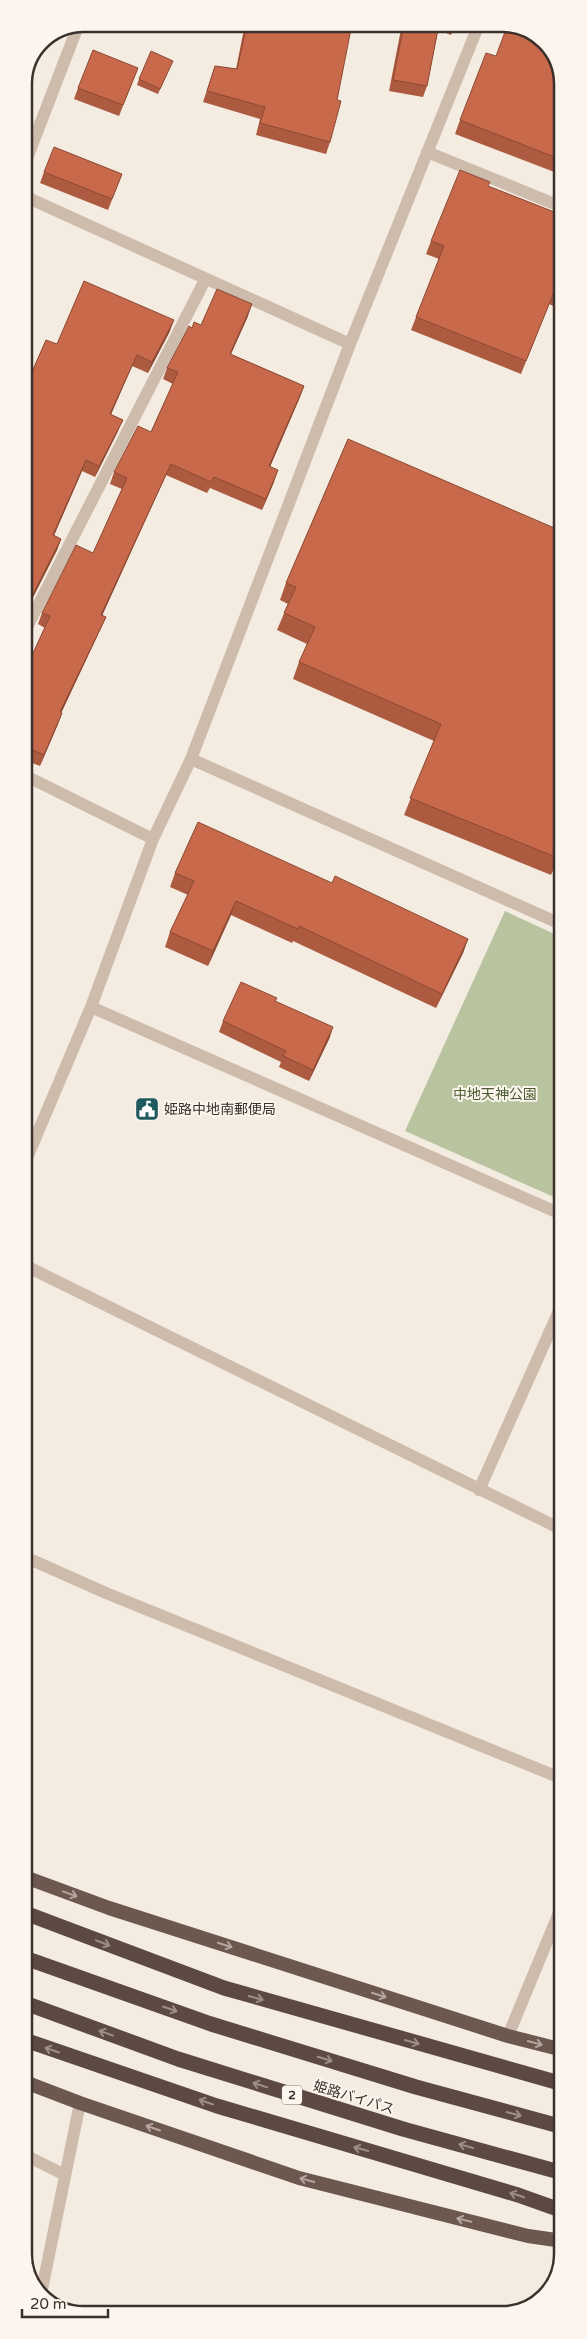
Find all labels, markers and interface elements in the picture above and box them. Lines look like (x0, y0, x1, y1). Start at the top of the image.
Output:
park label: 中地天神公園 (453, 1086, 537, 1103)
public building icon: 姫路中地南郵便局 (134, 1096, 160, 1122)
place label: 姫路中地南郵便局 (164, 1101, 276, 1118)
one-way arrow (62, 1890, 78, 1899)
one-way arrow (95, 1939, 110, 1948)
one-way arrow (216, 1941, 232, 1951)
one-way arrow (371, 1990, 387, 2000)
one-way arrow (247, 1993, 263, 2003)
one-way arrow (162, 2005, 177, 2014)
one-way arrow (98, 2028, 114, 2037)
one-way arrow (404, 2038, 420, 2048)
one-way arrow (526, 2039, 542, 2048)
one-way arrow (44, 2044, 60, 2054)
one-way arrow (316, 2054, 332, 2064)
street label: 姫路バイパス (311, 2077, 396, 2118)
one-way arrow (252, 2079, 268, 2089)
road number: 2 (282, 2086, 302, 2104)
one-way arrow (198, 2097, 214, 2106)
one-way arrow (506, 2109, 522, 2119)
one-way arrow (146, 2123, 161, 2132)
one-way arrow (458, 2141, 474, 2151)
one-way arrow (354, 2143, 370, 2153)
one-way arrow (299, 2175, 315, 2184)
one-way arrow (510, 2190, 526, 2199)
one-way arrow (457, 2215, 473, 2224)
scale bar (22, 2286, 109, 2318)
text: 20 m (30, 2295, 67, 2313)

